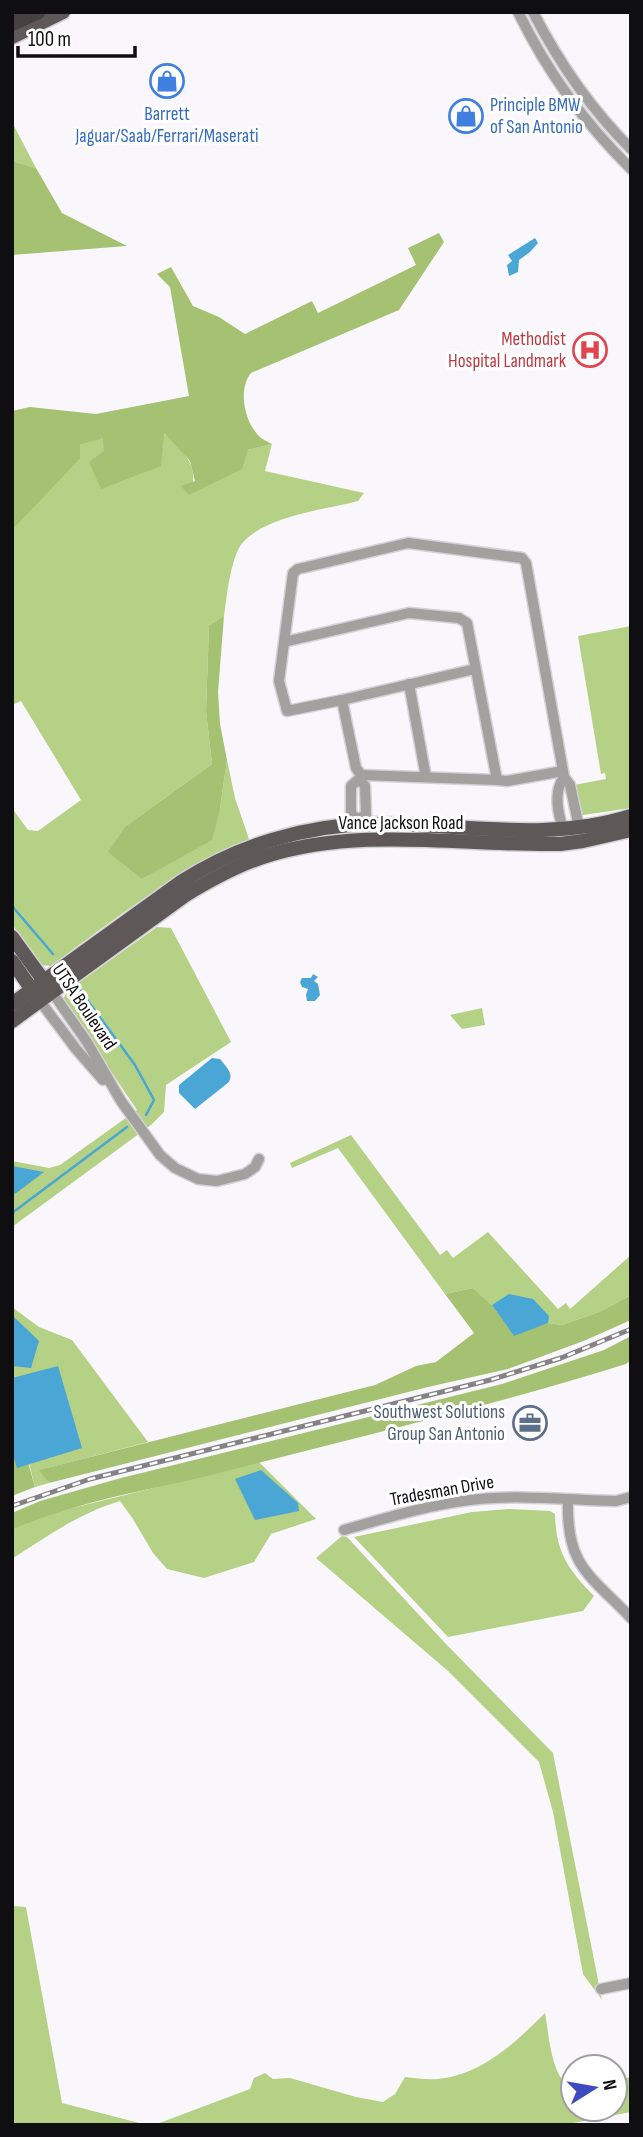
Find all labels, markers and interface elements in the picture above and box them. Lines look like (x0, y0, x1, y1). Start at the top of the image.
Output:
scale bar (18, 14, 135, 58)
text: 100 m (28, 27, 71, 52)
shop icon: Barrett Jaguar/Saab/Ferrari/Maserati (148, 62, 186, 100)
place label: Principle BMW of San Antonio (490, 94, 583, 139)
shop icon: Principle BMW of San Antonio (447, 97, 485, 135)
place label: Barrett Jaguar/Saab/Ferrari/Maserati (74, 103, 259, 148)
place label: Methodist Hospital Landmark (448, 328, 567, 373)
hospital icon: Methodist Hospital Landmark (571, 331, 609, 369)
street label: Vance Jackson Road (339, 812, 463, 835)
street label: UTSA Boulevard (47, 960, 121, 1054)
place label: Southwest Solutions Group San Antonio (374, 1401, 505, 1446)
office icon: Southwest Solutions Group San Antonio (511, 1404, 549, 1442)
street label: Tradesman Drive (388, 1471, 496, 1511)
north arrow (559, 2053, 629, 2123)
text: N (597, 2078, 621, 2092)

